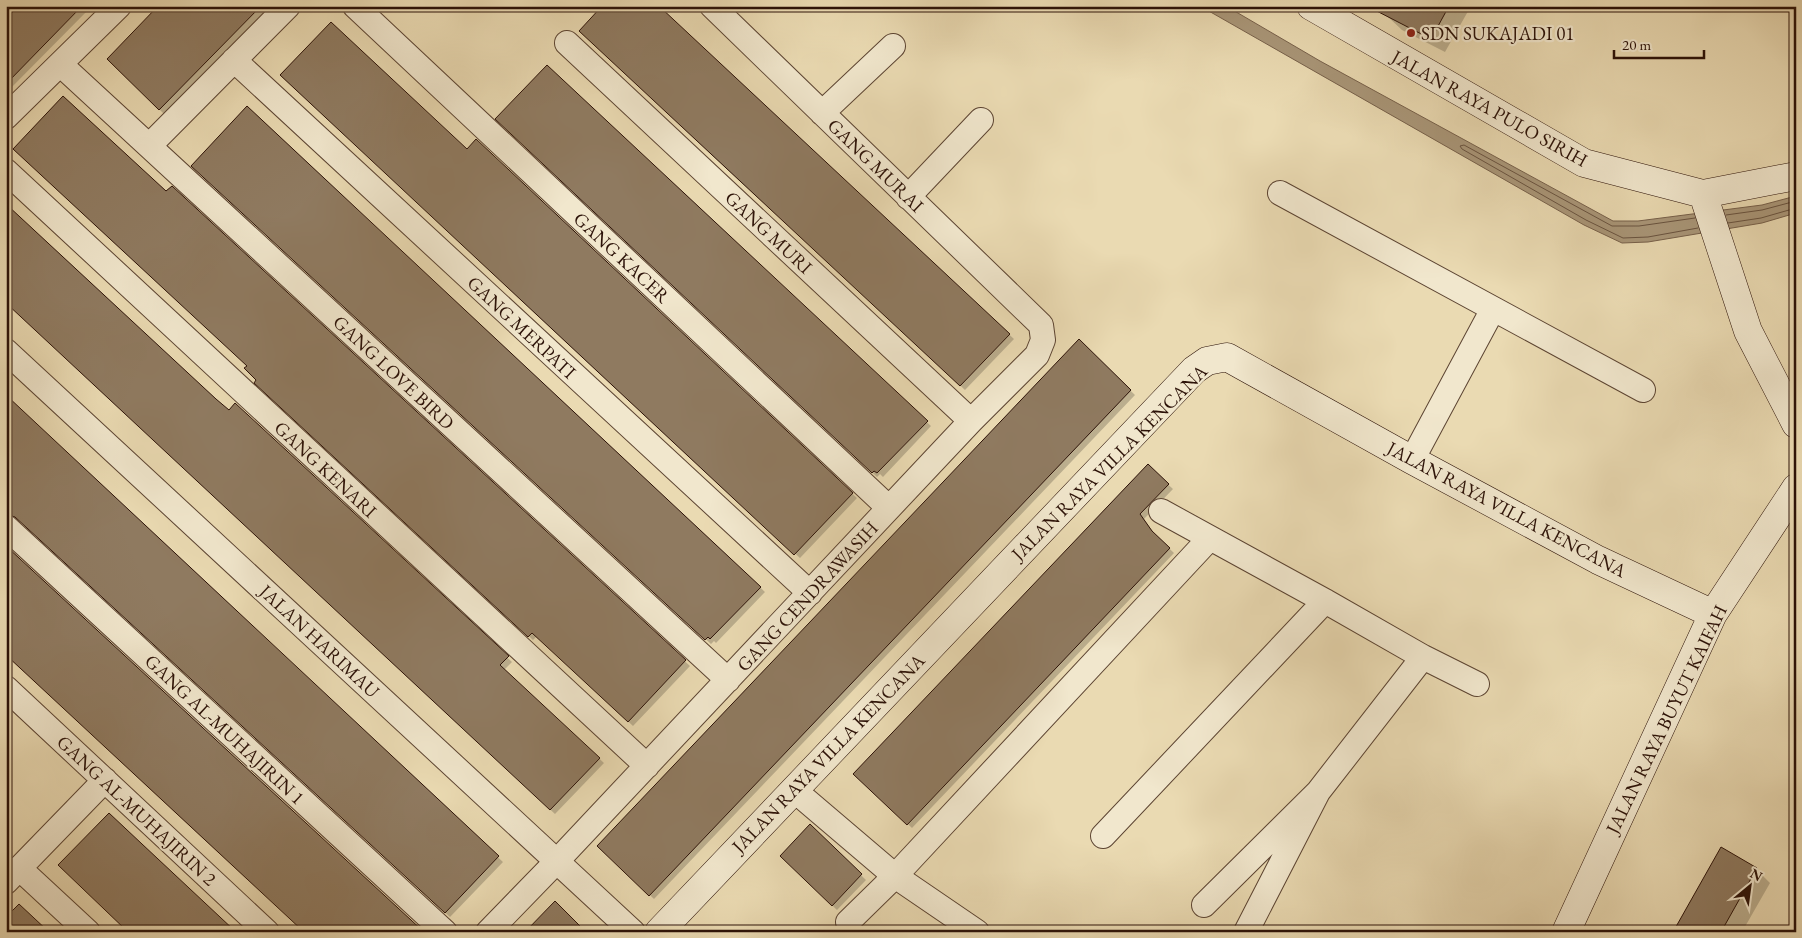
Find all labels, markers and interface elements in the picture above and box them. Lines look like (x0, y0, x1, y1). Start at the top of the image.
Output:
place label: SDN SUKAJADI 01 (1421, 21, 1574, 46)
marker: SDN SUKAJADI 01 (1405, 27, 1417, 39)
scale bar (1614, 28, 1704, 60)
text: 20 m (1622, 35, 1651, 54)
street label: JALAN RAYA PULO SIRIH (1386, 43, 1592, 173)
street label: GANG MURAI (822, 113, 930, 218)
street label: GANG MURI (720, 185, 818, 280)
street label: GANG KACER (568, 206, 675, 309)
street label: GANG MERPATI (462, 270, 582, 385)
street label: GANG LOVE BIRD (328, 310, 460, 435)
street label: JALAN RAYA VILLA KENCANA (1004, 358, 1213, 567)
street label: GANG KENARI (269, 415, 383, 524)
street label: JALAN RAYA VILLA KENCANA (1381, 435, 1632, 584)
street label: GANG CENDRAWASIH (731, 516, 884, 677)
street label: JALAN HARIMAU (253, 578, 385, 704)
street label: JALAN RAYA BUYUT KAIFAH (1599, 601, 1733, 840)
street label: JALAN RAYA VILLA KENCANA (725, 648, 931, 860)
street label: GANG AL-MUHAJIRIN 1 (139, 649, 310, 810)
street label: GANG AL-MUHAJIRIN 2 (51, 730, 222, 891)
north arrow (1724, 860, 1774, 910)
text: N (1747, 864, 1766, 886)

